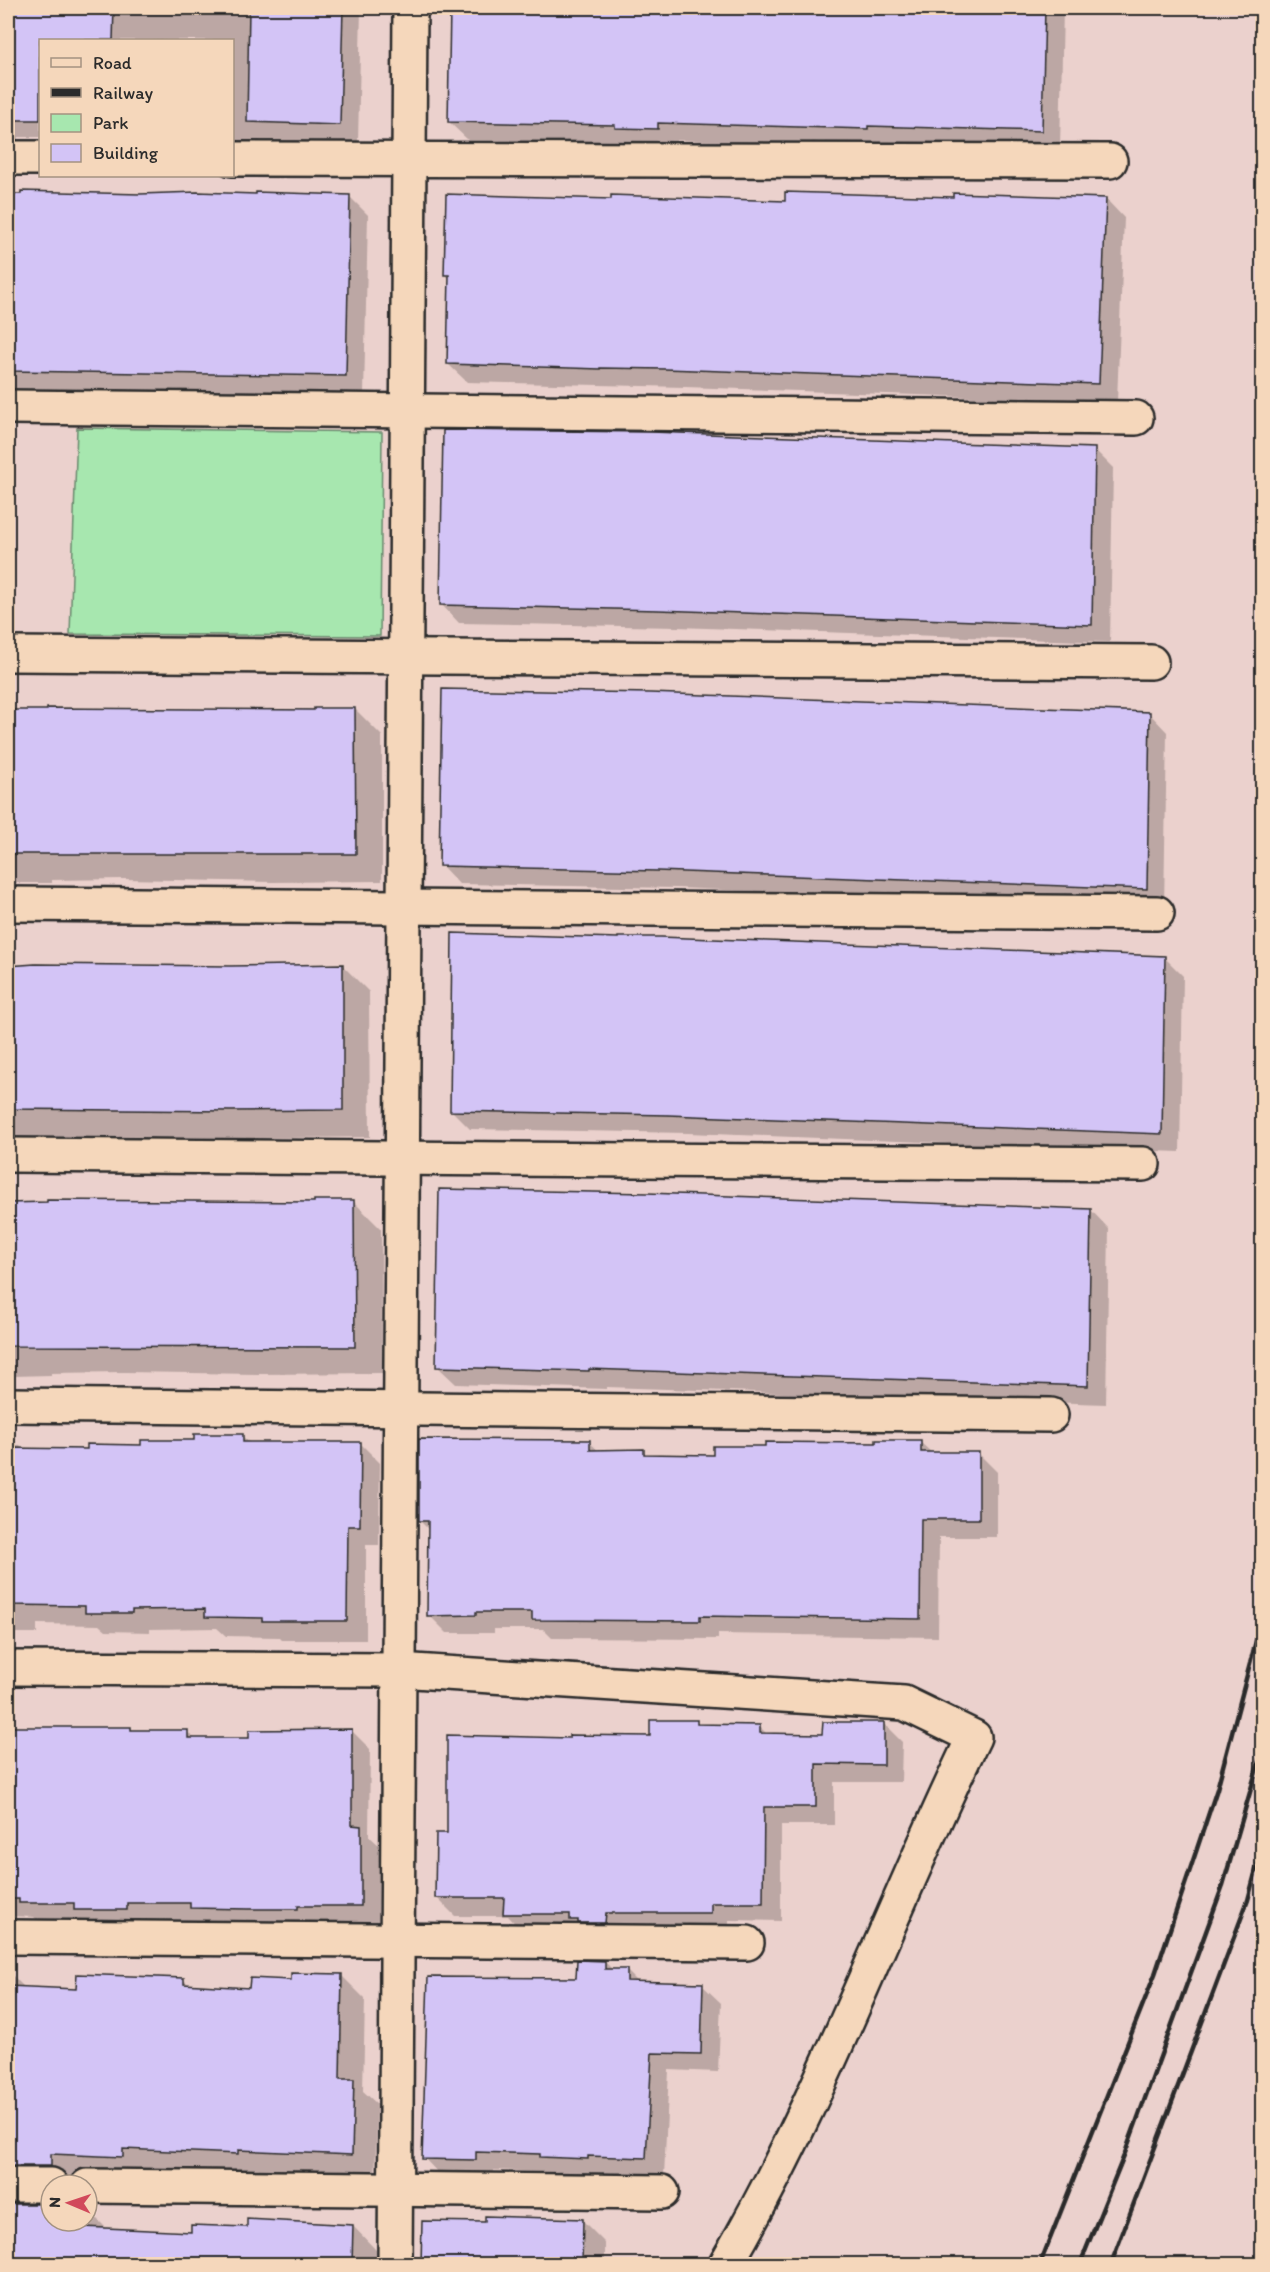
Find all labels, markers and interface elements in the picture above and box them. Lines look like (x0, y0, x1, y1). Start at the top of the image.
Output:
legend (39, 39, 234, 177)
text: Road (93, 52, 132, 74)
text: Railway (93, 82, 154, 104)
text: Park (93, 112, 128, 134)
text: Building (93, 142, 159, 164)
north arrow (39, 2173, 99, 2233)
text: N (45, 2197, 64, 2208)

